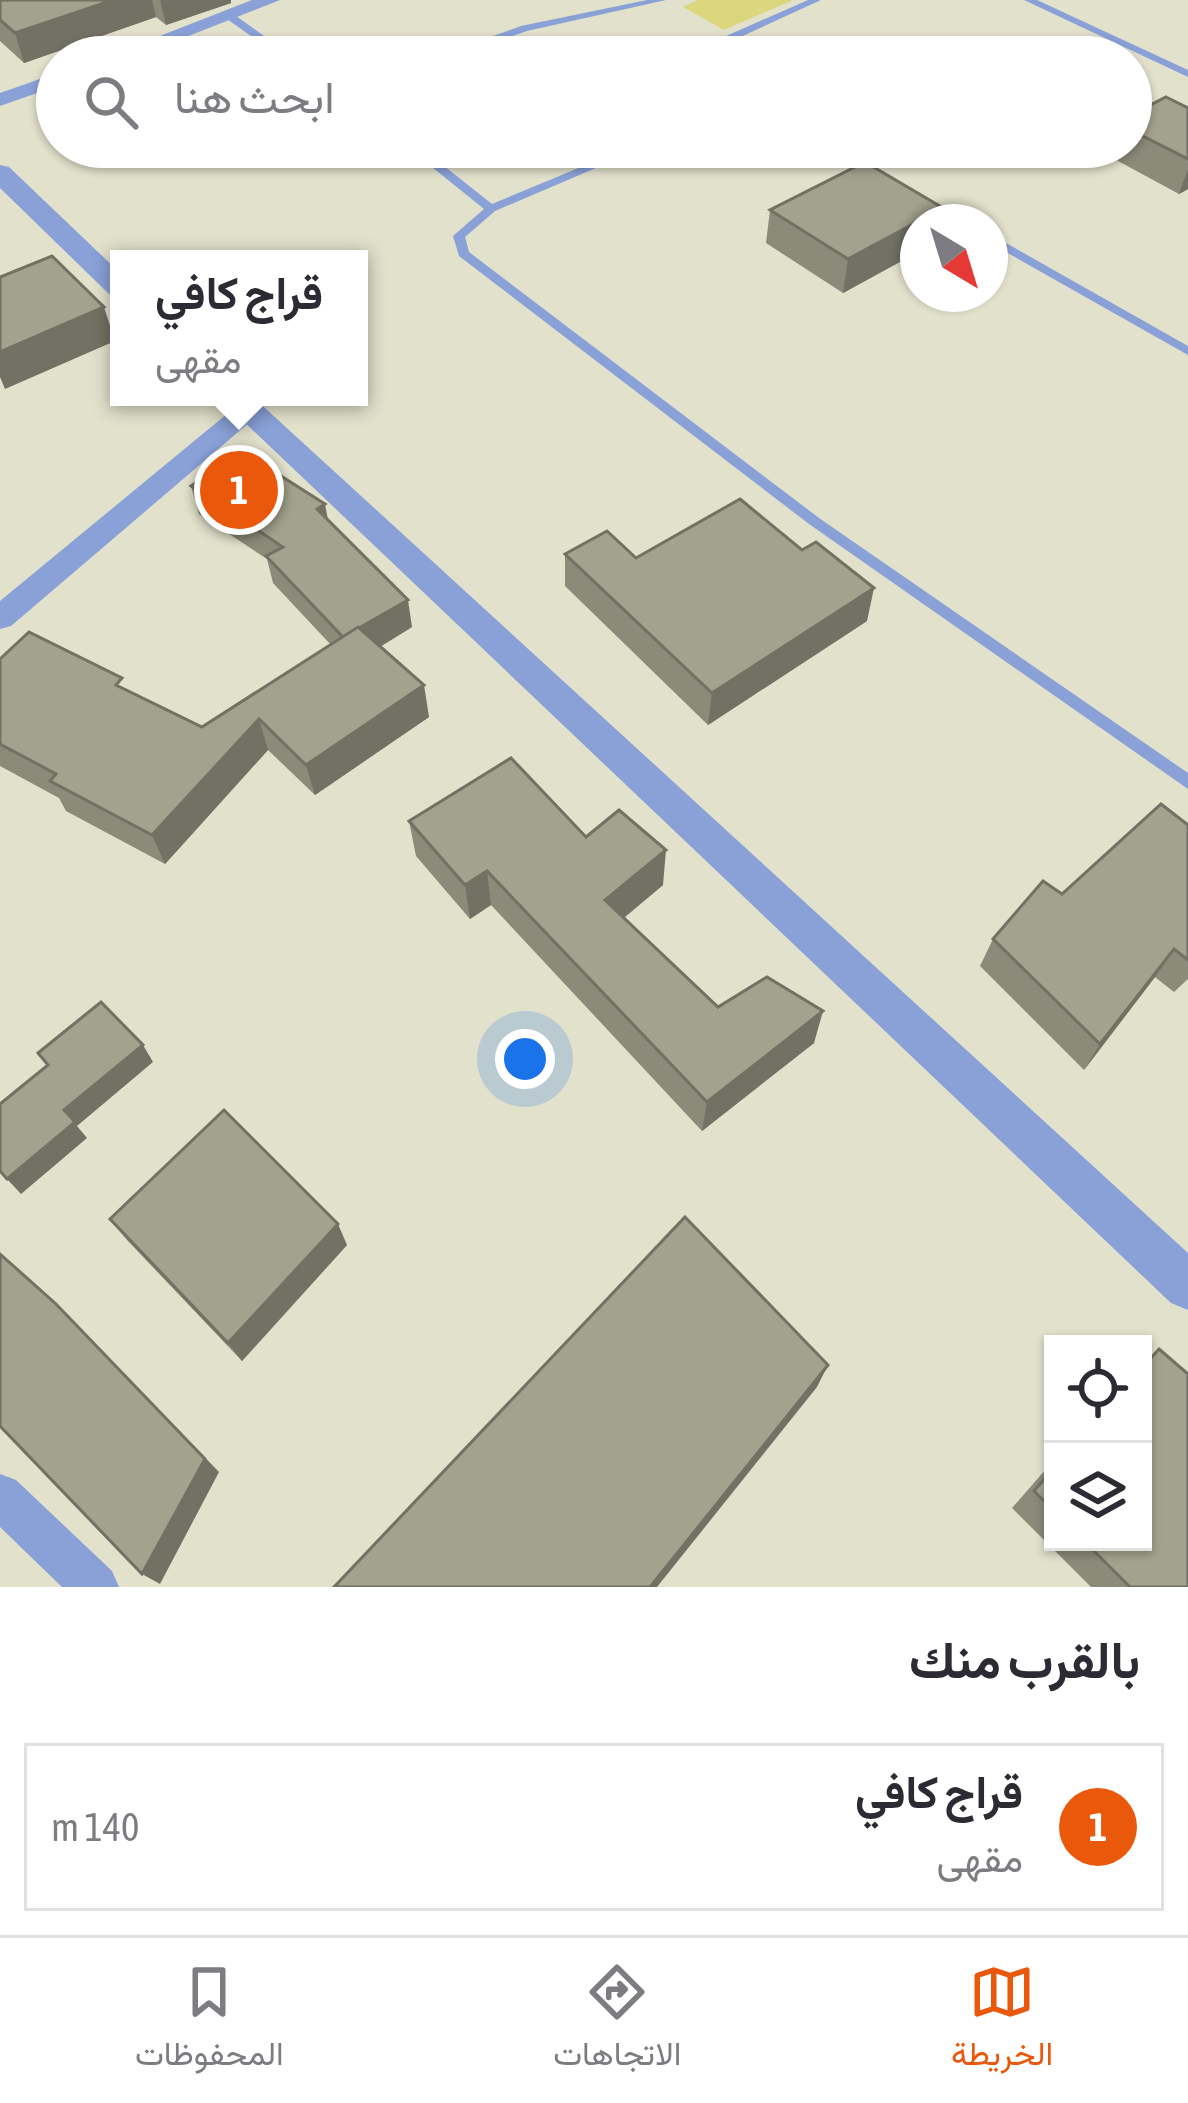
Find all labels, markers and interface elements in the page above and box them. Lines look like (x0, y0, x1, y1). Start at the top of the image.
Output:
search box (36, 36, 1152, 168)
icon: search (78, 69, 144, 135)
text: ابحث هنا (174, 71, 335, 123)
north arrow (900, 204, 1008, 312)
popup (110, 250, 368, 406)
text: قراج كافي (155, 267, 323, 319)
text: مقهى (155, 337, 241, 381)
pin: 1 (200, 445, 278, 535)
your location (495, 1029, 555, 1089)
map controls (1044, 1335, 1152, 1551)
button: locate (1044, 1335, 1152, 1443)
button: layers (1044, 1443, 1152, 1551)
text: بالقرب منك (909, 1630, 1140, 1689)
text: قراج كافي (855, 1766, 1023, 1818)
text: 140 m (51, 1805, 139, 1849)
text: 1 (1089, 1805, 1107, 1849)
text: مقهى (937, 1836, 1023, 1880)
tab: المحفوظات (135, 1959, 284, 2083)
tab: الاتجاهات (553, 1959, 681, 2083)
tab: الخريطة (951, 1959, 1053, 2083)

